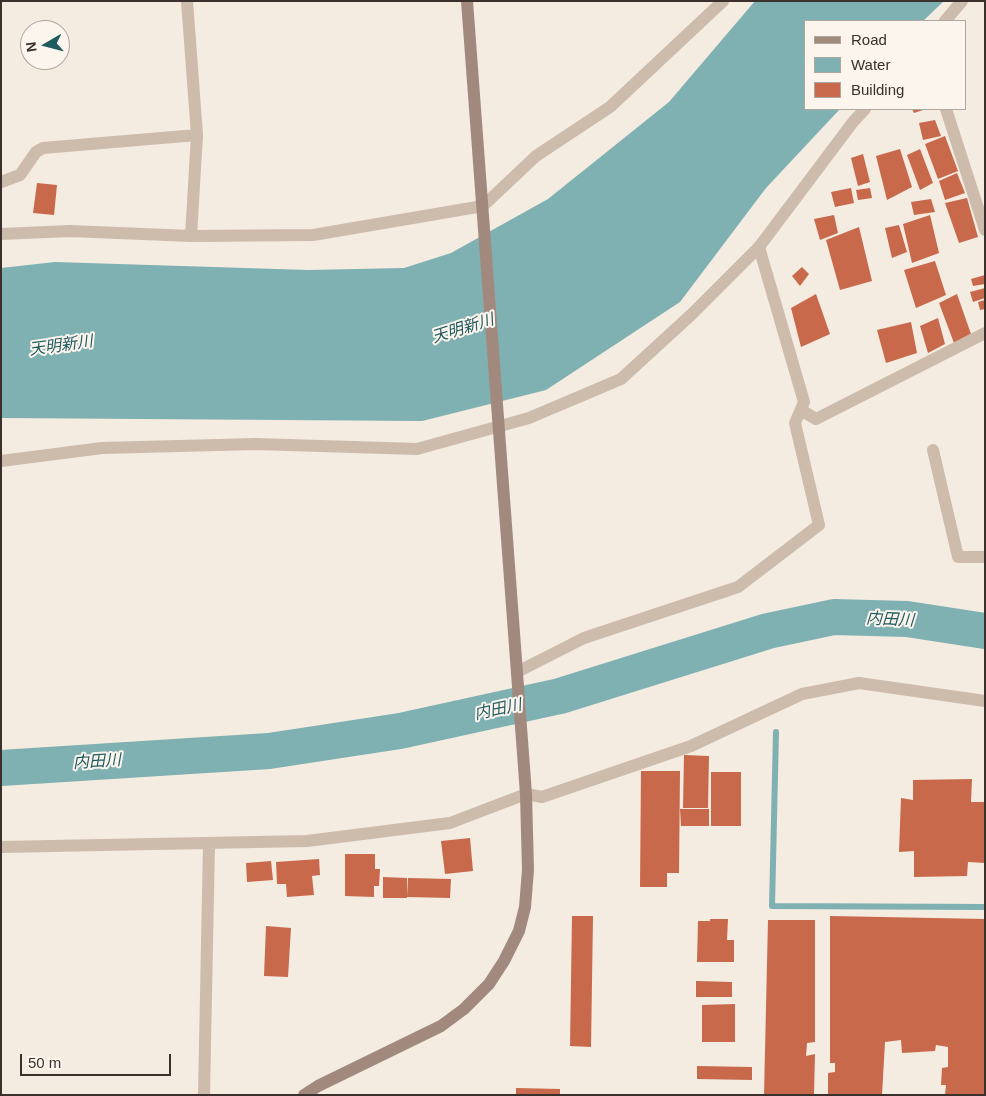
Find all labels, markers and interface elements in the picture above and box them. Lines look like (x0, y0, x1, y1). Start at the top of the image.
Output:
north arrow (20, 20, 70, 70)
legend (804, 20, 966, 110)
text: Road (851, 31, 887, 48)
text: N (23, 41, 40, 53)
text: Water (851, 56, 890, 73)
text: Building (851, 81, 904, 98)
water label: 天明新川 (430, 310, 496, 348)
water label: 天明新川 (28, 332, 94, 360)
water label: 内田川 (866, 609, 914, 631)
water label: 内田川 (473, 696, 523, 724)
water label: 内田川 (72, 751, 122, 773)
scale bar (22, 1044, 174, 1076)
text: 50 m (28, 1054, 61, 1071)

